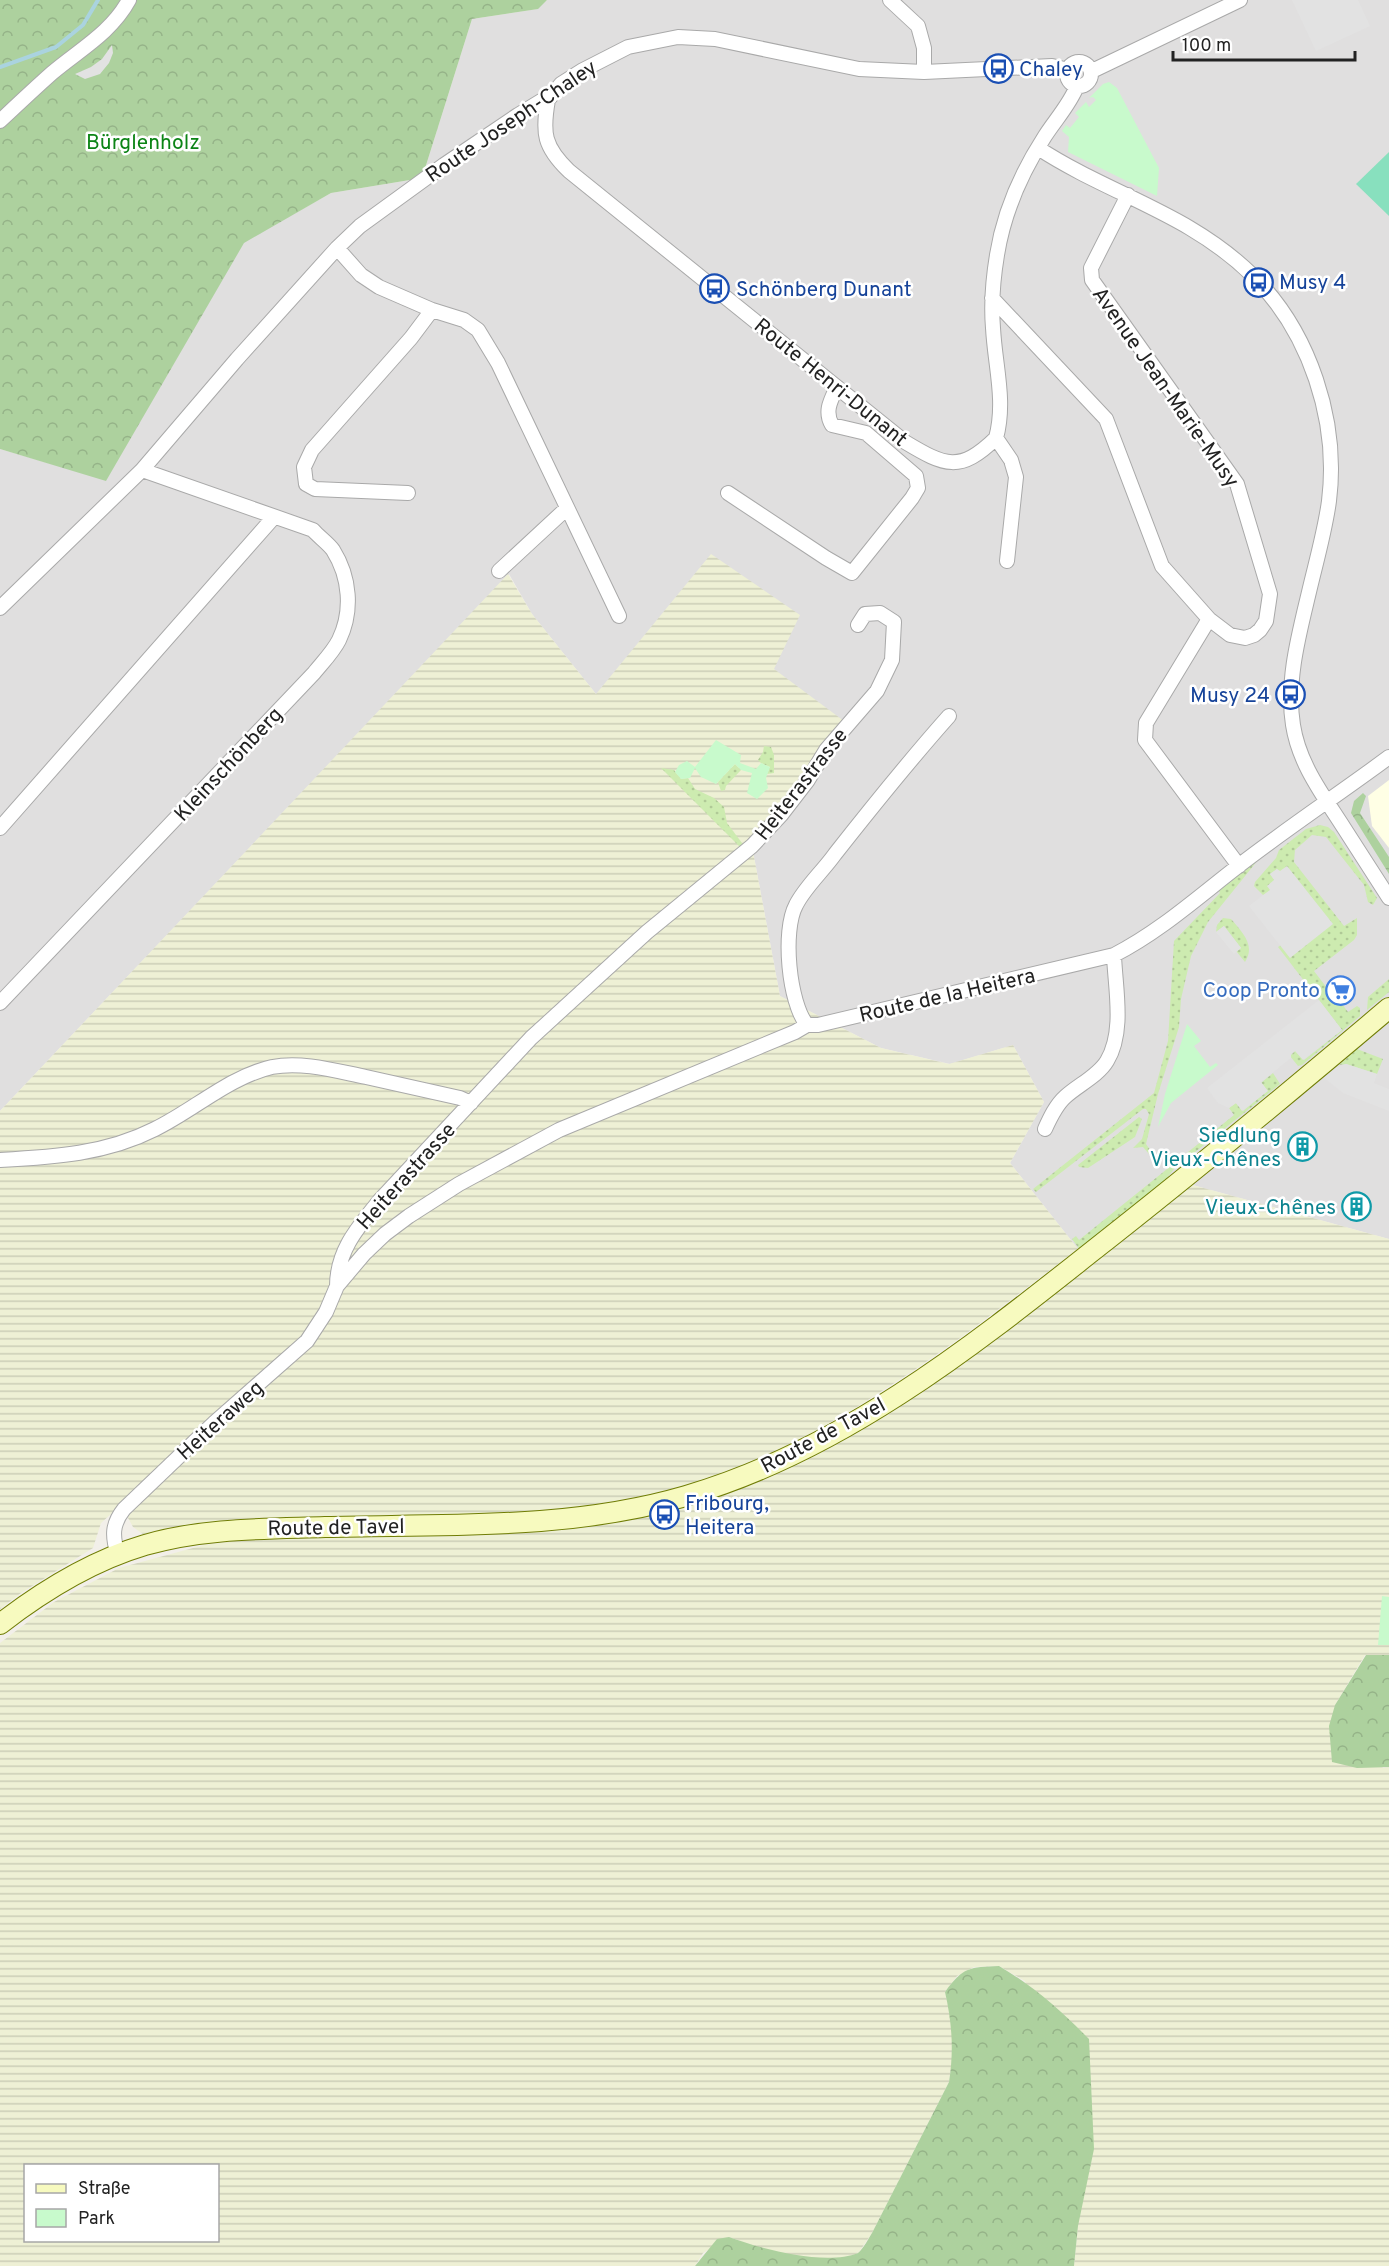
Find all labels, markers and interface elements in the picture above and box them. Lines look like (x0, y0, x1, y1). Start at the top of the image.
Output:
scale bar (1173, 24, 1354, 62)
text: 100 m (1182, 35, 1231, 58)
bus stop icon: Chaley (982, 53, 1014, 85)
street label: Route Joseph-Chaley (421, 55, 603, 190)
place label: Chaley (1019, 57, 1083, 84)
park label: Bürglenholz (86, 130, 200, 157)
bus stop icon: Musy 4 (1242, 266, 1274, 298)
place label: Musy 4 (1279, 270, 1346, 297)
bus stop icon: Schönberg Dunant (699, 273, 731, 305)
place label: Schönberg Dunant (736, 277, 912, 304)
street label: Avenue Jean-Marie-Musy (1085, 282, 1244, 493)
street label: Route Henri-Dunant (748, 313, 912, 453)
bus stop icon: Musy 24 (1275, 679, 1307, 711)
place label: Musy 24 (1190, 683, 1270, 710)
street label: Kleinschönberg (169, 702, 289, 828)
street label: Heiterastrasse (750, 723, 855, 847)
street label: Route de la Heitera (857, 963, 1038, 1030)
supermarket icon: Coop Pronto (1325, 974, 1357, 1006)
place label: Coop Pronto (1202, 978, 1320, 1005)
street label: Heiterastrasse (352, 1118, 463, 1236)
place label: Siedlung Vieux-Chênes (1150, 1123, 1281, 1174)
building icon: Siedlung Vieux-Chênes (1286, 1131, 1318, 1163)
building icon: Vieux-Chênes (1341, 1191, 1373, 1223)
place label: Vieux-Chênes (1205, 1195, 1336, 1222)
street label: Heiteraweg (172, 1375, 270, 1467)
street label: Route de Tavel (757, 1392, 891, 1481)
place label: Fribourg, Heitera (685, 1491, 769, 1542)
bus stop icon: Fribourg, Heitera (648, 1499, 680, 1531)
street label: Route de Tavel (267, 1514, 405, 1543)
legend (24, 2164, 219, 2242)
text: Straße (78, 2178, 130, 2201)
text: Park (78, 2208, 115, 2231)

